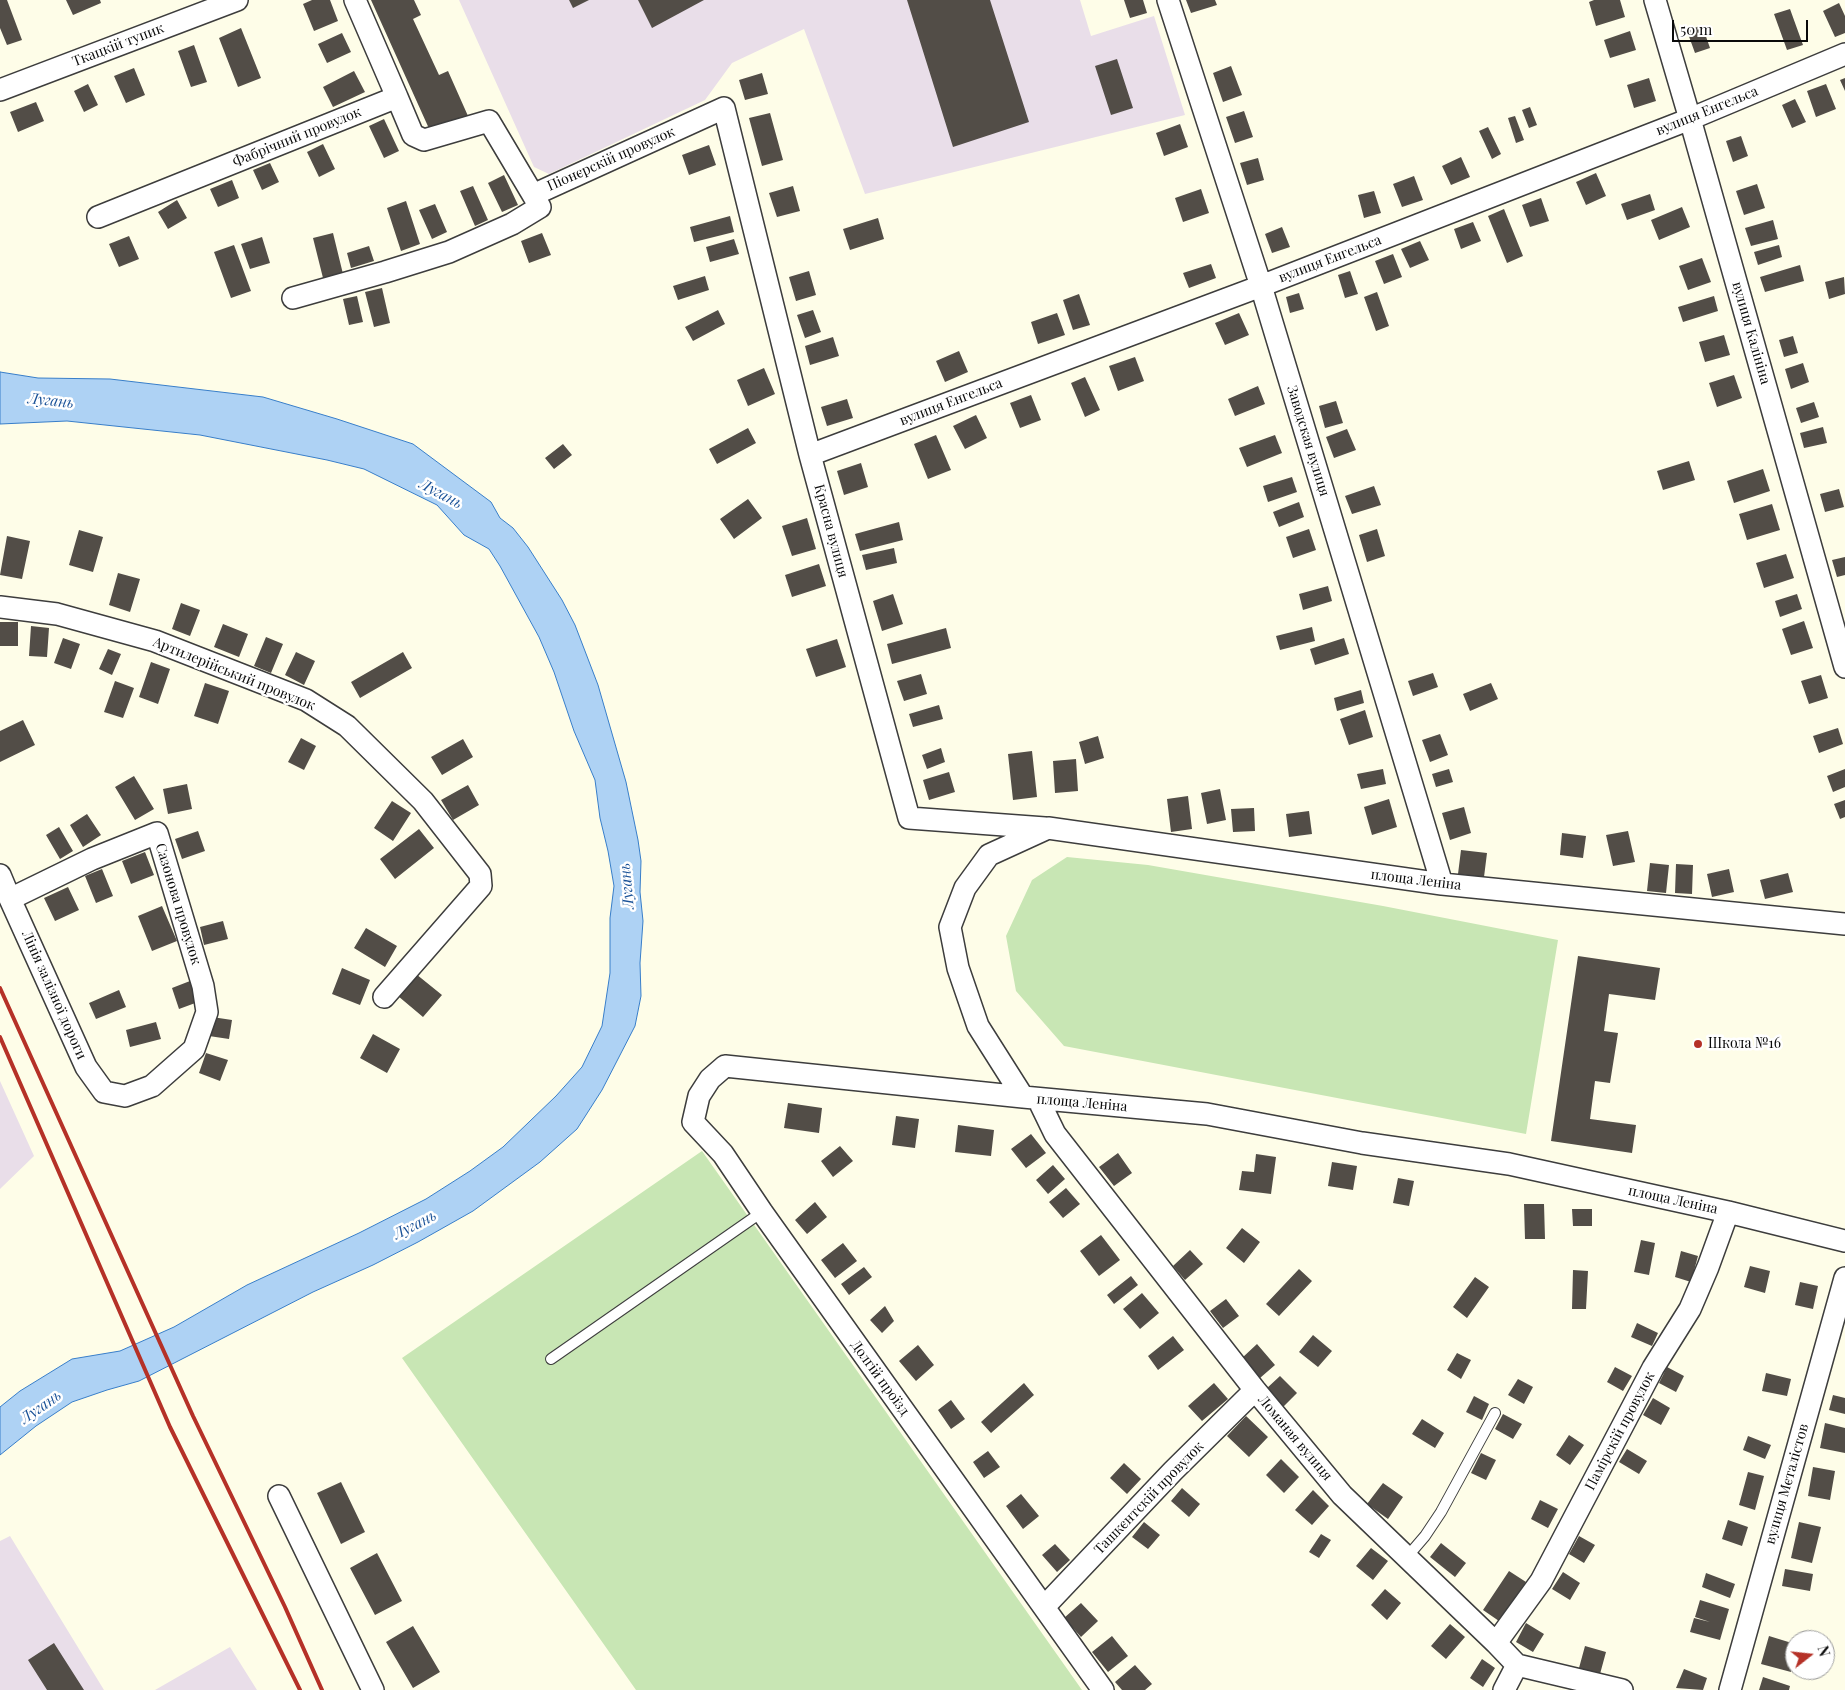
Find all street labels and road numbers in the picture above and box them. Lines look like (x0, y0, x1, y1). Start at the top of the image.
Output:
street label: Ткацкій тупик (70, 20, 166, 70)
street label: вулиця Енгельса (1654, 83, 1760, 139)
street label: Фабрічний провулок (230, 104, 364, 170)
street label: Піонєрскій провулок (544, 123, 678, 195)
street label: вулиця Енгельса (1276, 232, 1384, 286)
street label: вулиця Калініна (1728, 280, 1774, 386)
street label: вулиця Енгельса (897, 375, 1005, 429)
street label: Заводская вулиця (1283, 384, 1333, 498)
street label: Красна вулиця (810, 482, 852, 580)
street label: Артилерійський провулок (150, 634, 318, 714)
street label: Сазонова провулок (152, 841, 204, 967)
street label: площа Леніна (1370, 866, 1462, 894)
street label: Лінія залізної дороги (18, 928, 90, 1062)
street label: площа Леніна (1036, 1091, 1128, 1115)
street label: площа Леніна (1627, 1182, 1719, 1218)
street label: Долгій проїзд (847, 1337, 913, 1419)
street label: Памірскій провулок (1582, 1369, 1658, 1493)
street label: Ломаная вулиця (1254, 1392, 1336, 1484)
street label: вулиця Мєталістов (1762, 1422, 1812, 1546)
street label: Ташкєнтскій провулок (1091, 1438, 1207, 1558)

